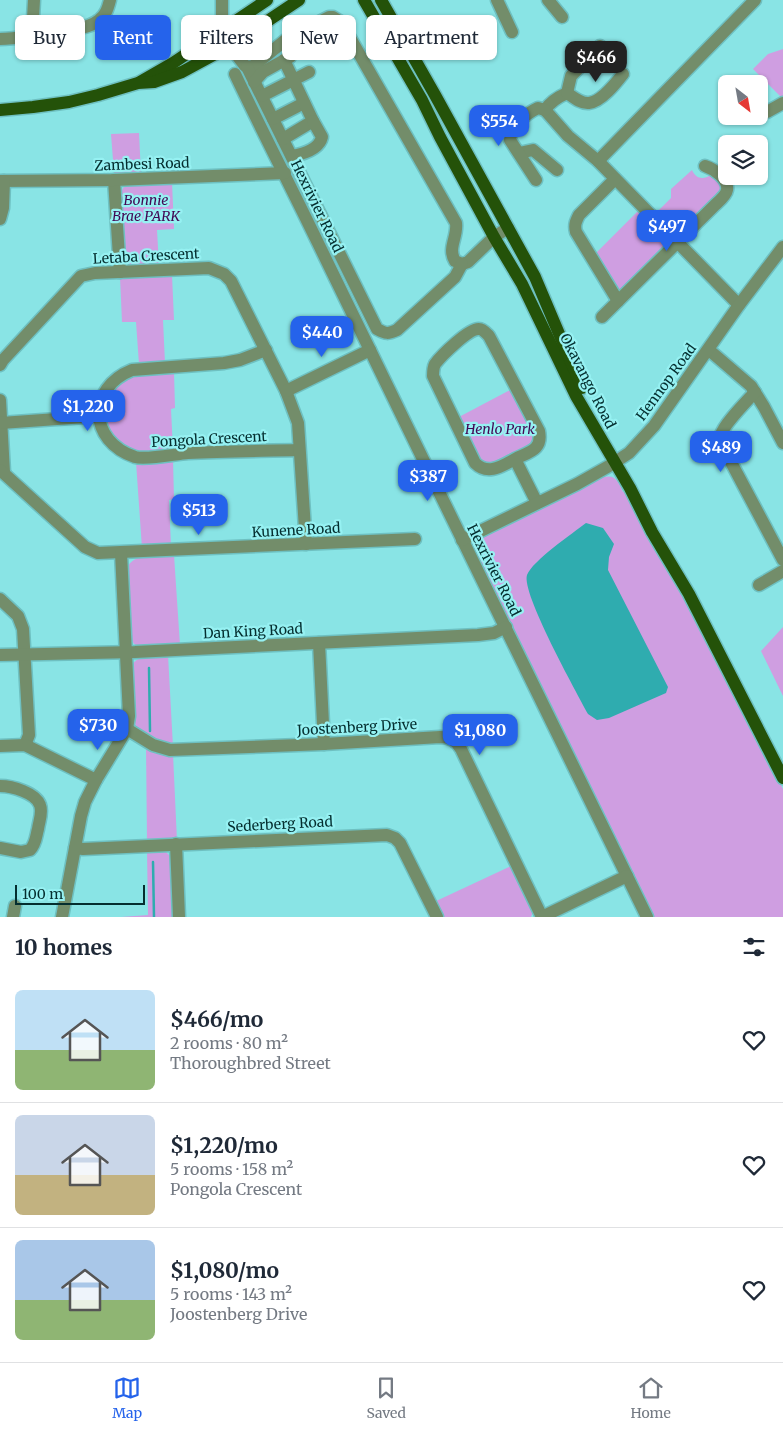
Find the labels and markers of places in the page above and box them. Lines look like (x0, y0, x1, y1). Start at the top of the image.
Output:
pin: $466 (566, 41, 626, 83)
pin: $554 (469, 104, 529, 147)
pin: $497 (637, 210, 697, 252)
pin: $440 (292, 316, 352, 358)
pin: $1,220 (47, 390, 129, 432)
pin: $489 (691, 430, 751, 473)
pin: $387 (398, 460, 458, 502)
pin: $513 (169, 494, 229, 536)
pin: $730 (68, 708, 128, 751)
pin: $1,080 (439, 714, 521, 756)

